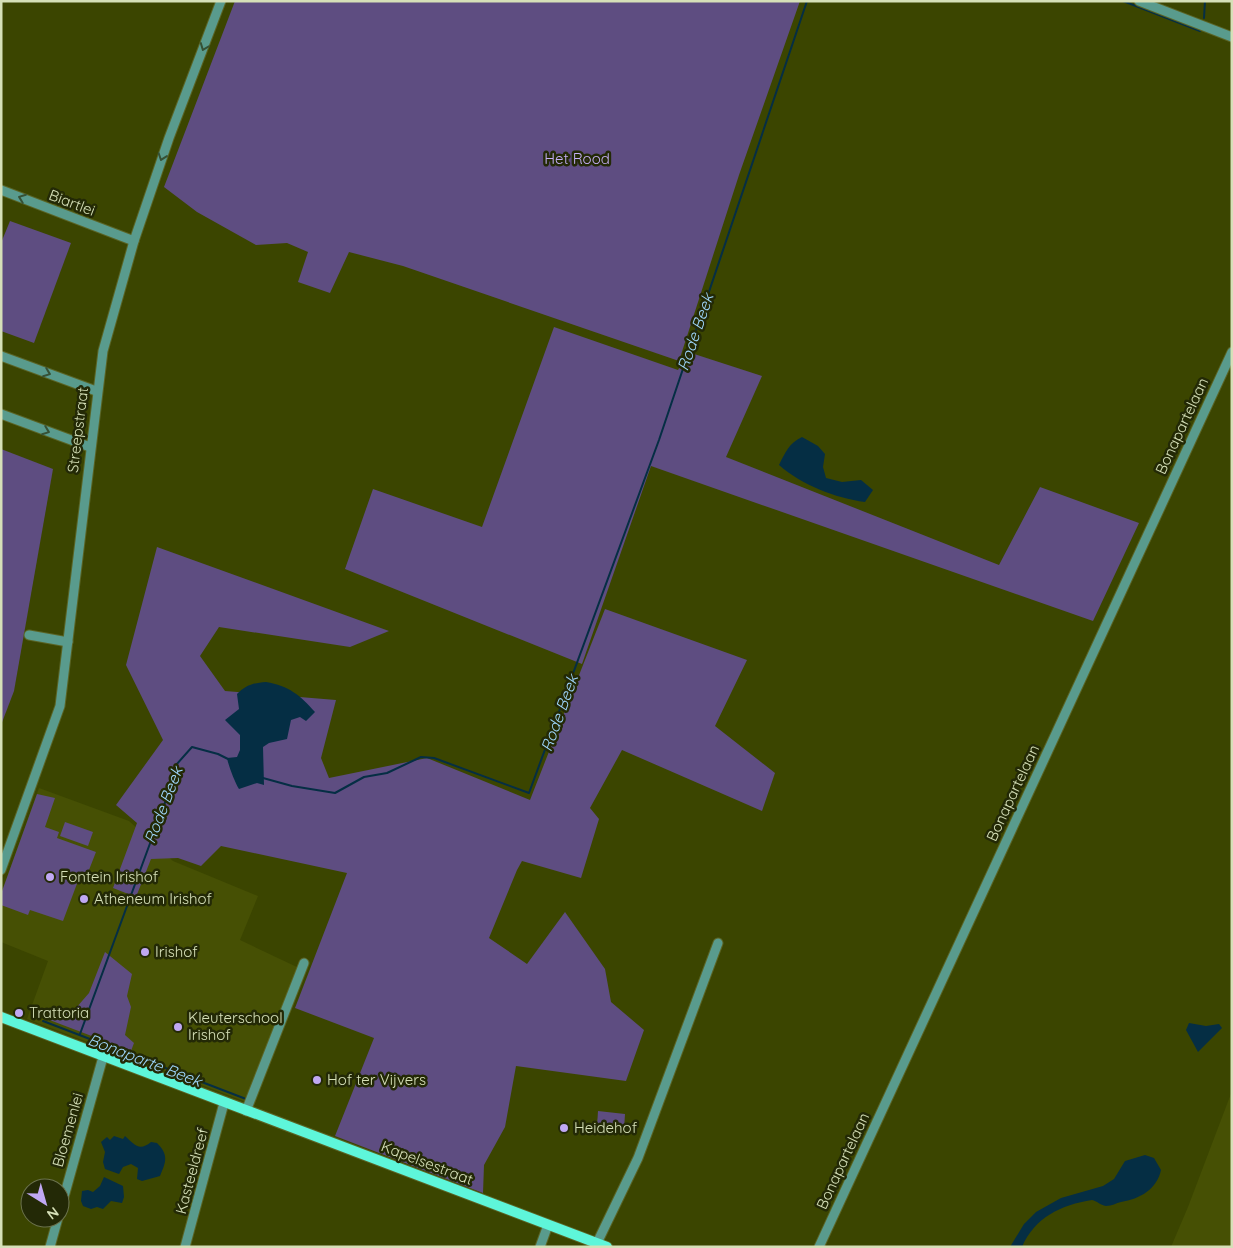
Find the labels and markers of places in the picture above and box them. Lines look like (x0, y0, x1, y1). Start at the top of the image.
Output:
place label: Fontein Irishof (60, 867, 159, 886)
marker: Fontein Irishof (44, 871, 56, 883)
place label: Atheneum Irishof (94, 889, 213, 908)
marker: Atheneum Irishof (78, 893, 90, 905)
place label: Irishof (155, 942, 198, 961)
marker: Irishof (139, 946, 151, 958)
place label: Trattoria (29, 1003, 89, 1022)
marker: Trattoria (13, 1007, 25, 1019)
place label: Kleuterschool Irishof (188, 1008, 283, 1044)
marker: Kleuterschool Irishof (172, 1021, 184, 1033)
place label: Hof ter Vijvers (327, 1070, 426, 1089)
marker: Hof ter Vijvers (311, 1074, 323, 1086)
place label: Heidehof (574, 1118, 638, 1137)
marker: Heidehof (558, 1122, 570, 1134)

